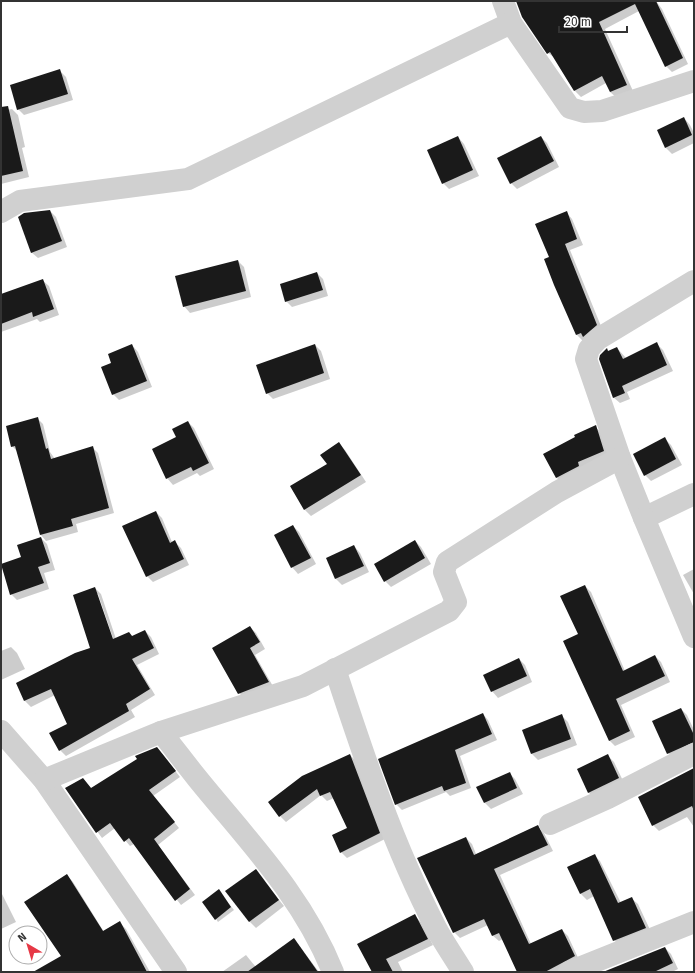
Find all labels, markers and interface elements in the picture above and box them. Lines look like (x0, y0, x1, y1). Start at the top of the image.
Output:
scale bar (559, 8, 627, 34)
text: 20 m (565, 15, 591, 29)
north arrow (8, 925, 48, 965)
text: N (15, 930, 29, 945)

